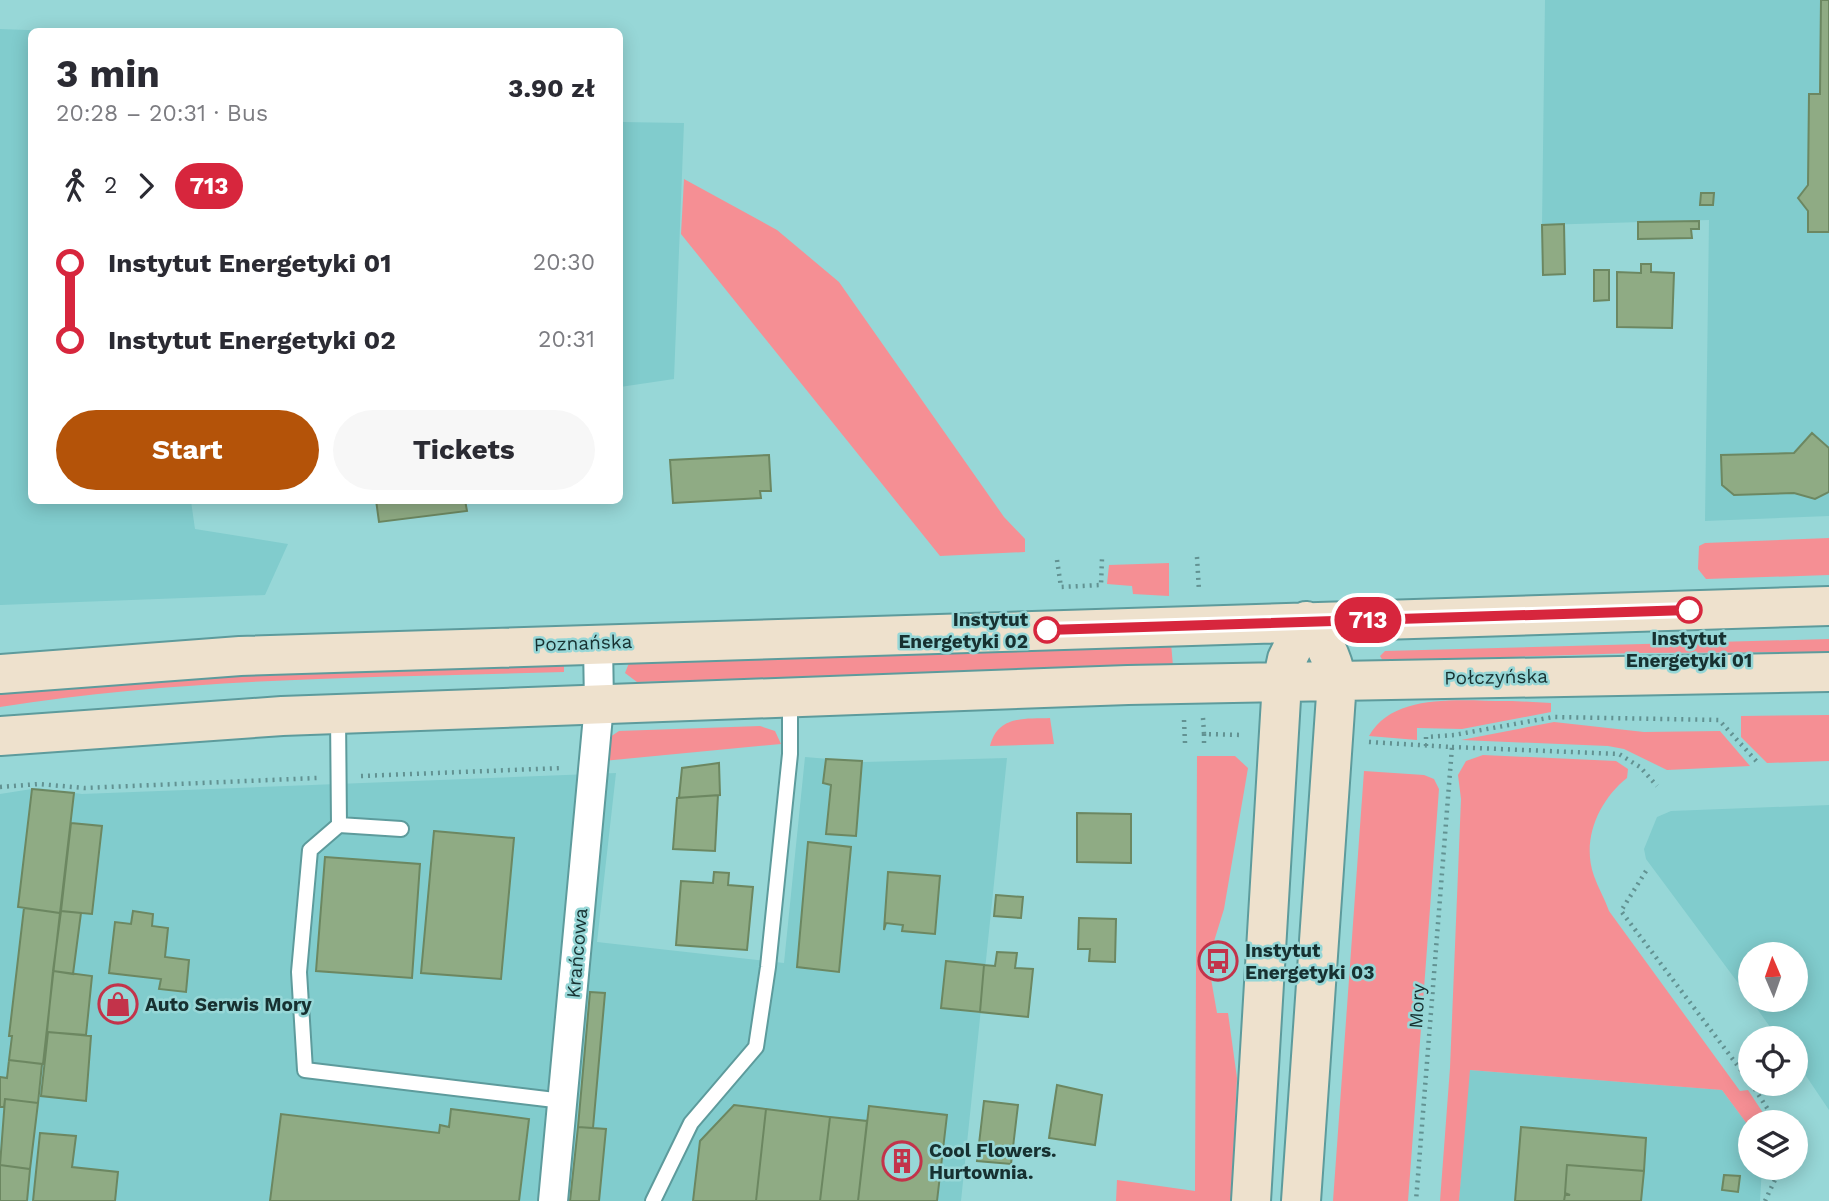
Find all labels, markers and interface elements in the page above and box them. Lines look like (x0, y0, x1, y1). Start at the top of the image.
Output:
text: 3 min (56, 52, 160, 96)
text: 3.90 zł (508, 73, 595, 103)
text: 20:28 – 20:31 · Bus (56, 100, 268, 127)
icon: walk (56, 167, 94, 205)
icon: forward (127, 167, 165, 205)
text: 2 (104, 172, 117, 199)
text: 713 (189, 172, 229, 200)
text: Instytut Energetyki 01 (108, 248, 392, 278)
text: 20:30 (533, 249, 595, 276)
text: Instytut Energetyki 02 (108, 325, 396, 355)
text: 20:31 (538, 326, 595, 353)
button: Start (56, 410, 319, 490)
button: Tickets (333, 410, 595, 490)
line badge: 713 (1328, 597, 1408, 643)
marker: Instytut Energetyki 01 (1676, 597, 1702, 623)
text: 713 (1348, 606, 1388, 634)
place label: Instytut Energetyki 02 (898, 608, 1029, 653)
marker: Instytut Energetyki 02 (1034, 617, 1060, 643)
place label: Instytut Energetyki 01 (1626, 627, 1752, 672)
street label: Poznańska (533, 630, 633, 656)
street label: Połczyńska (1444, 665, 1548, 689)
street label: Krańcowa (562, 907, 592, 999)
place label: Instytut Energetyki 03 (1245, 939, 1374, 984)
bus stop icon: Instytut Energetyki 03 (1197, 940, 1239, 982)
north arrow (1738, 942, 1808, 1012)
map controls (1738, 942, 1808, 1180)
shop icon: Auto Serwis Mory (97, 983, 139, 1025)
street label: Mory (1404, 983, 1430, 1029)
place label: Auto Serwis Mory (145, 993, 312, 1016)
button: locate (1738, 1026, 1808, 1096)
button: layers (1738, 1110, 1808, 1180)
place label: Cool Flowers. Hurtownia. (929, 1139, 1057, 1184)
building icon: Cool Flowers. Hurtownia. (881, 1140, 923, 1182)

